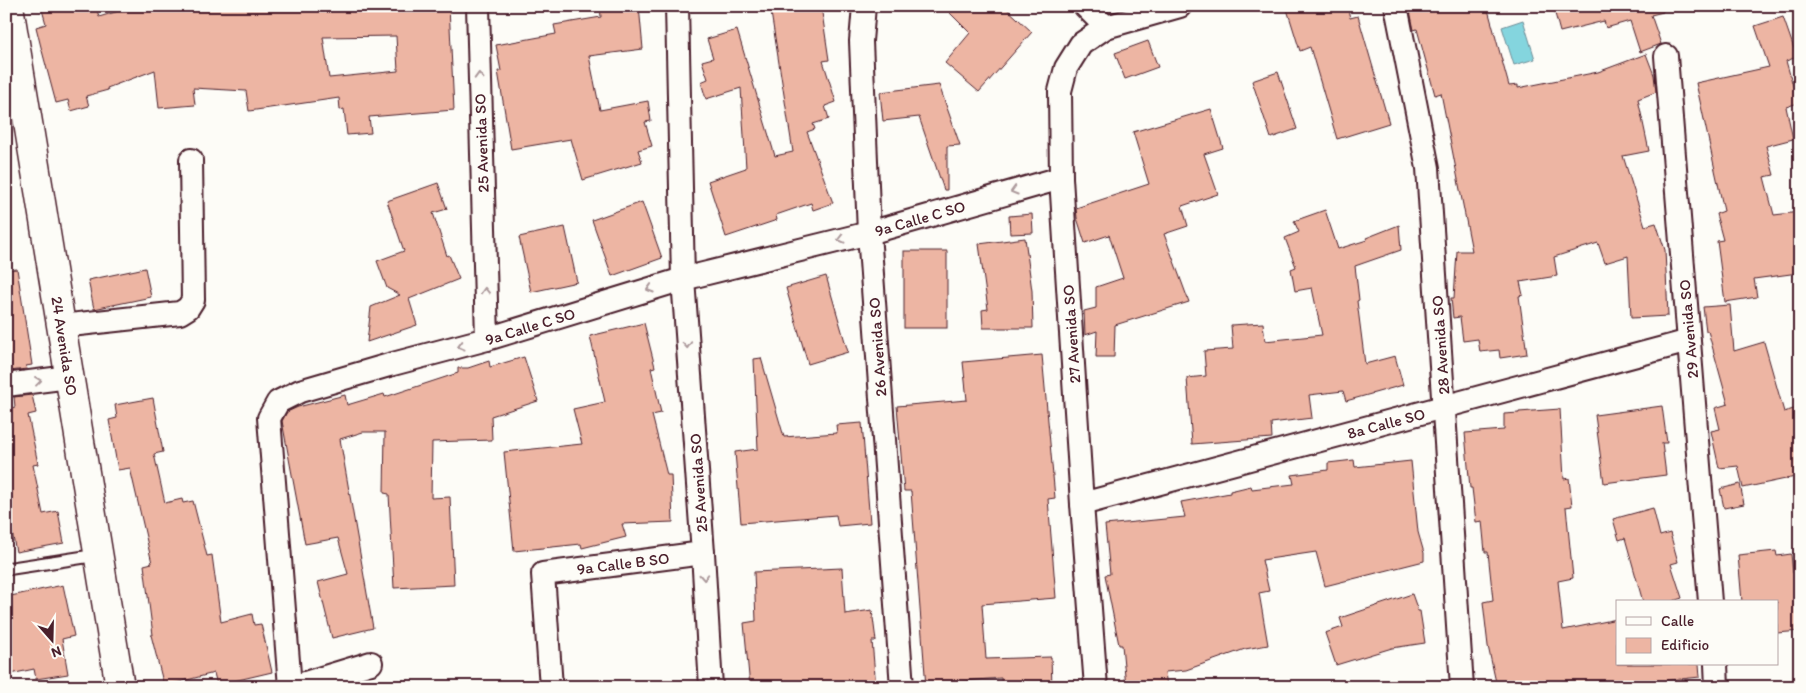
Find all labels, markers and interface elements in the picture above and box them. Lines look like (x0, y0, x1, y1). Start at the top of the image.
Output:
one-way arrow (474, 71, 484, 79)
street label: 25 Avenida SO (470, 93, 493, 193)
one-way arrow (1011, 186, 1019, 196)
street label: 9a Calle C SO (873, 196, 968, 240)
one-way arrow (838, 234, 846, 244)
street label: 29 Avenida SO (1675, 279, 1702, 379)
one-way arrow (646, 284, 655, 294)
street label: 27 Avenida SO (1059, 284, 1084, 384)
one-way arrow (480, 286, 490, 294)
street label: 24 Avenida SO (47, 295, 82, 397)
street label: 28 Avenida SO (1428, 295, 1453, 395)
street label: 26 Avenida SO (865, 297, 890, 397)
street label: 9a Calle C SO (483, 304, 578, 349)
one-way arrow (456, 340, 465, 351)
one-way arrow (682, 342, 693, 350)
one-way arrow (34, 376, 42, 387)
street label: 8a Calle SO (1345, 404, 1427, 443)
street label: 25 Avenida SO (686, 433, 711, 533)
street label: 9a Calle B SO (576, 548, 670, 579)
one-way arrow (699, 574, 710, 582)
legend (1616, 600, 1778, 666)
text: Calle (1661, 612, 1694, 630)
north arrow (28, 616, 78, 666)
text: Edificio (1661, 636, 1709, 654)
text: N (49, 642, 64, 661)

